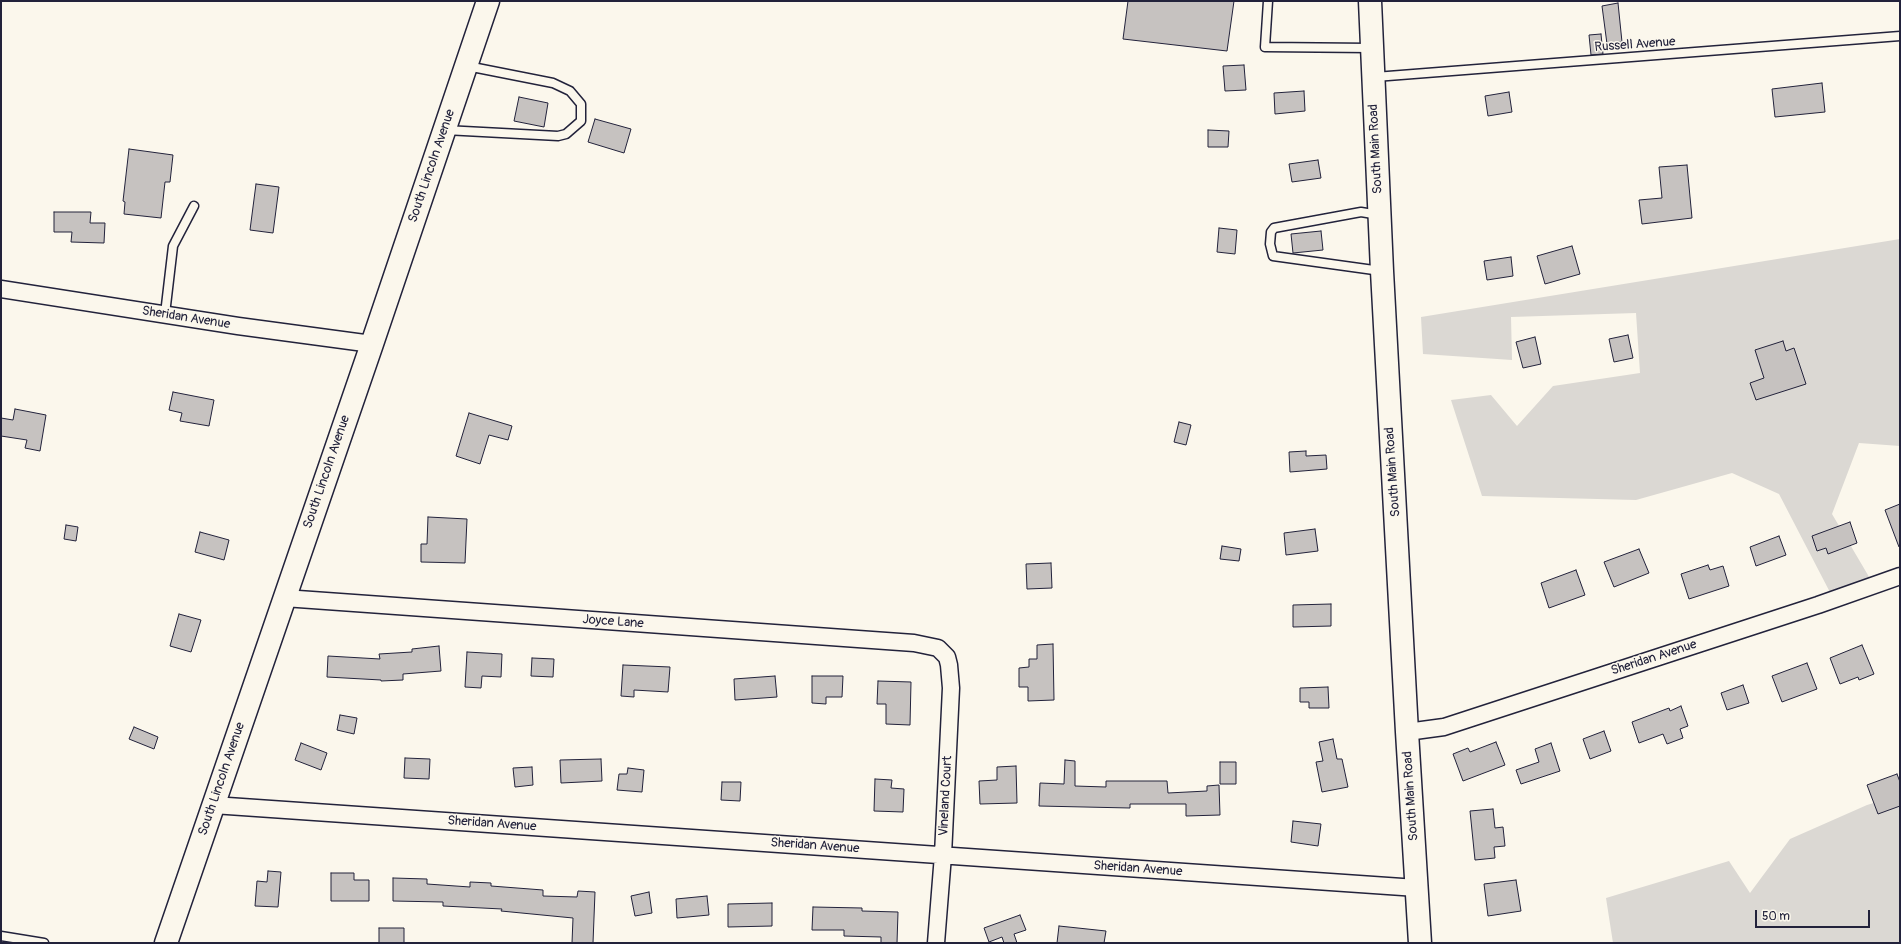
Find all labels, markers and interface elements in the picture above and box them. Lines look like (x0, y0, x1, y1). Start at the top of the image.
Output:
street label: Russell Avenue (1594, 34, 1676, 56)
street label: South Main Road (1366, 104, 1386, 194)
street label: South Lincoln Avenue (405, 107, 459, 225)
street label: Sheridan Avenue (141, 303, 231, 333)
street label: South Lincoln Avenue (300, 413, 354, 531)
street label: South Main Road (1382, 427, 1404, 517)
street label: Joyce Lane (582, 612, 644, 632)
street label: Sheridan Avenue (1609, 637, 1699, 679)
street label: South Lincoln Avenue (195, 720, 249, 838)
street label: South Main Road (1400, 751, 1422, 841)
street label: Vineland Court (936, 755, 956, 837)
street label: Sheridan Avenue (447, 813, 537, 835)
street label: Sheridan Avenue (770, 835, 860, 857)
street label: Sheridan Avenue (1093, 858, 1183, 880)
scale bar (1757, 902, 1872, 928)
text: 50 m (1762, 909, 1790, 924)

